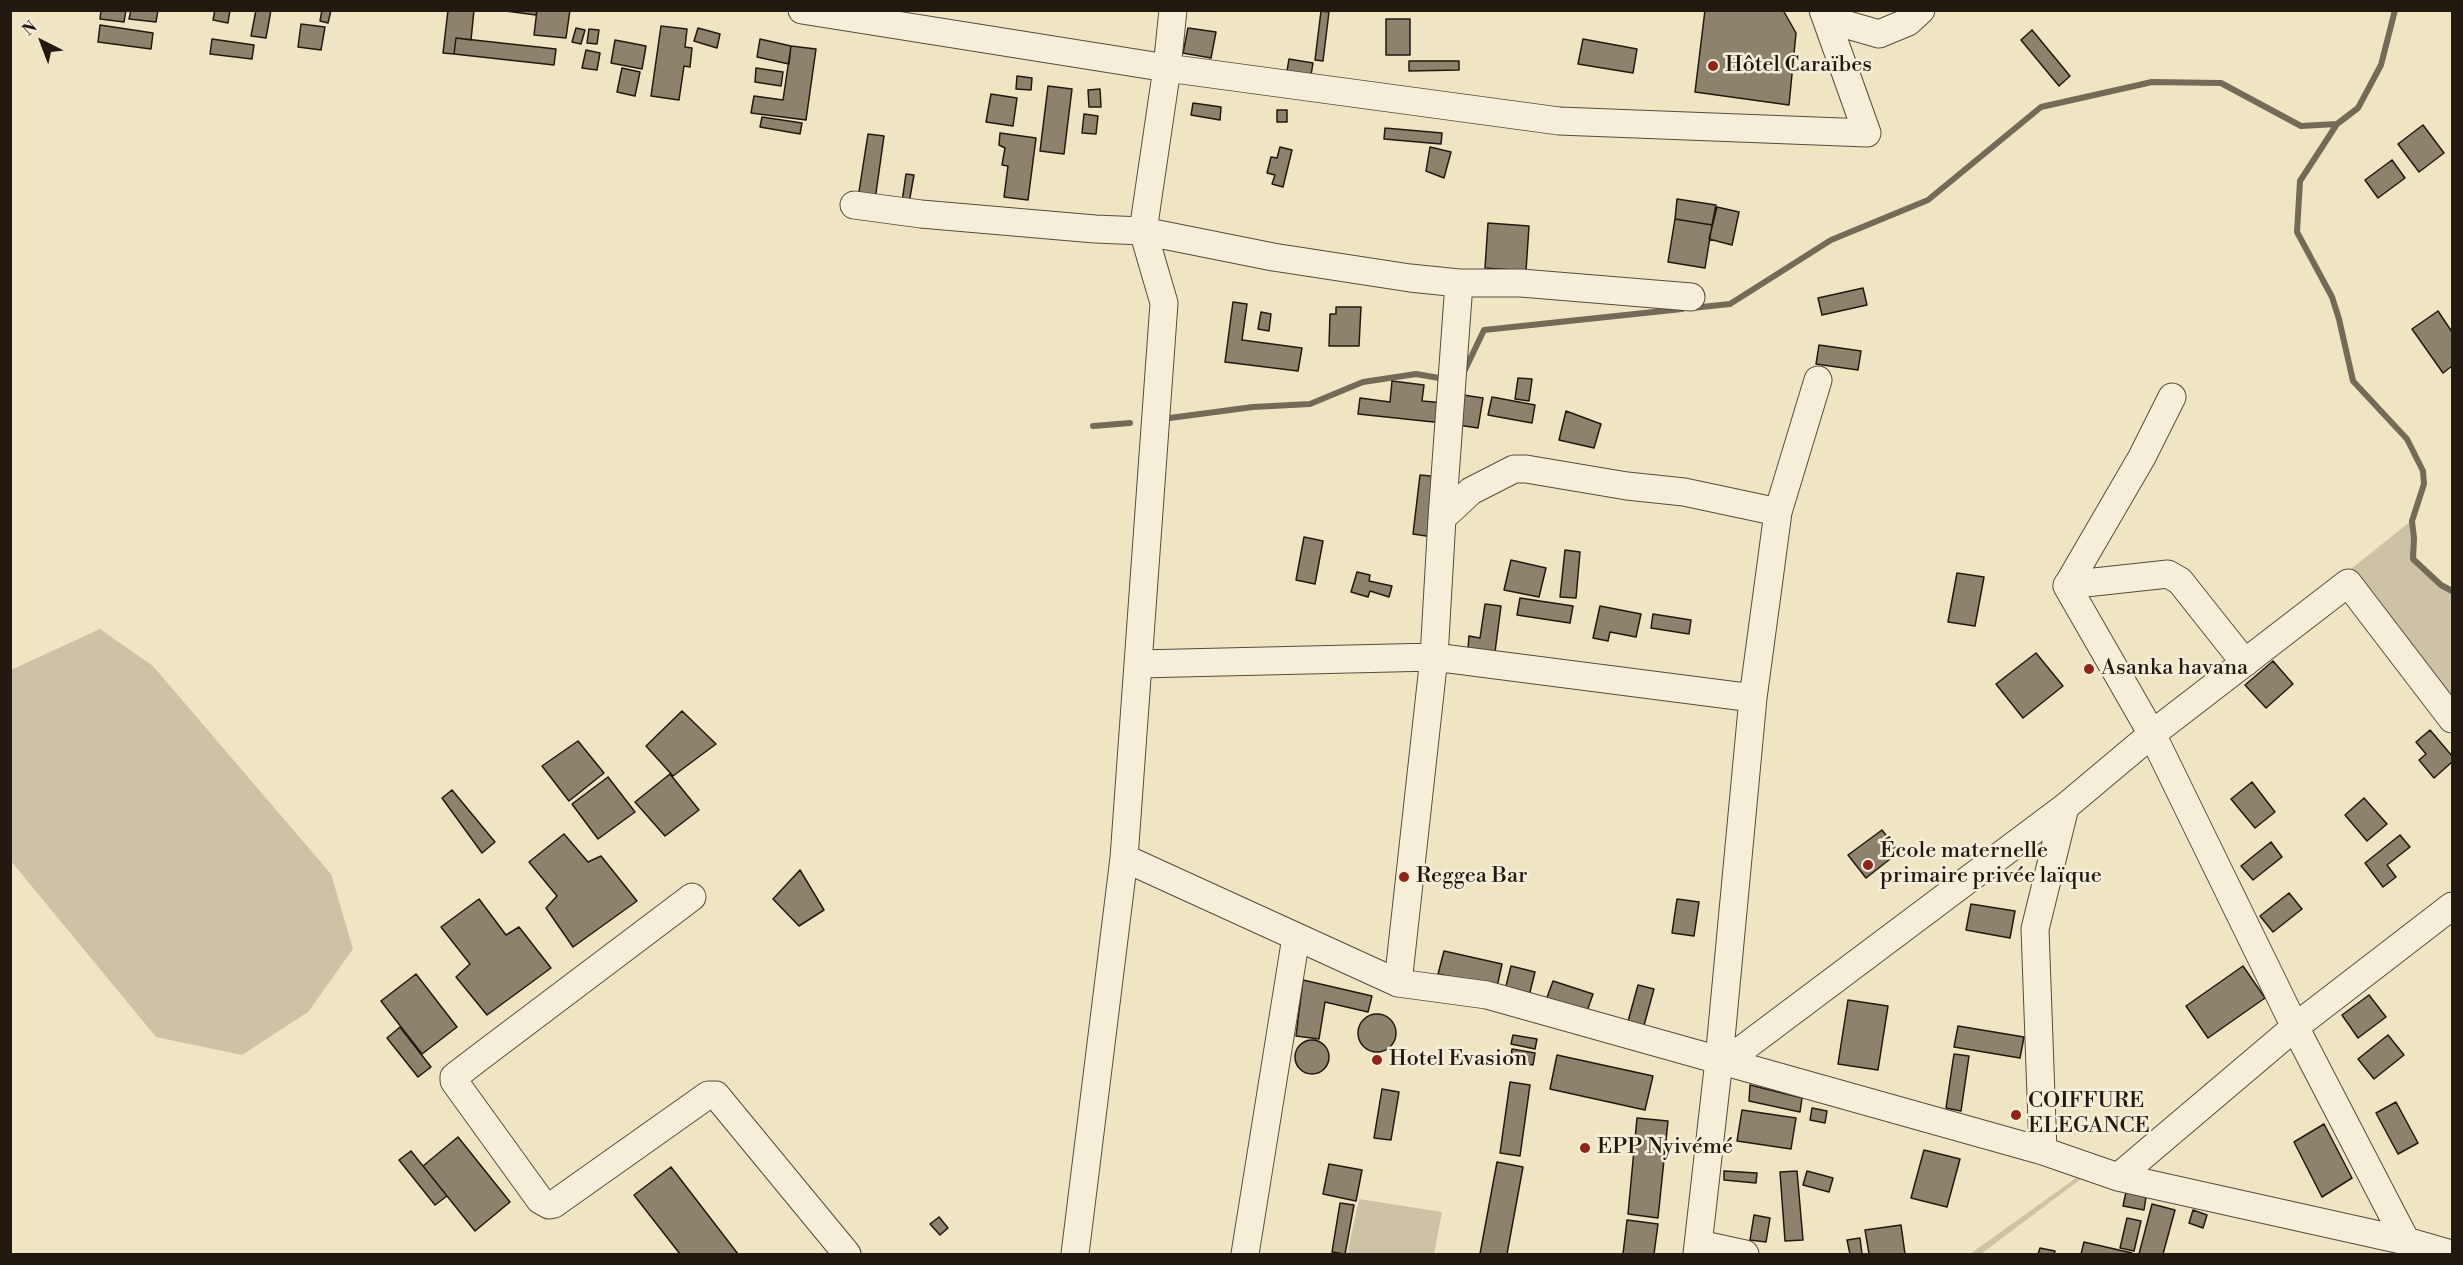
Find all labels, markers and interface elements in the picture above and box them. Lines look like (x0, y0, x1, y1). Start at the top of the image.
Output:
north arrow (12, 12, 72, 72)
text: N (19, 17, 41, 40)
place label: Hôtel Caraïbes (1725, 53, 1872, 79)
marker: Hôtel Caraïbes (1706, 59, 1720, 73)
place label: Asanka havana (2101, 656, 2248, 682)
marker: Asanka havana (2082, 662, 2096, 676)
place label: École maternelle primaire privée laïque (1880, 839, 2102, 890)
marker: École maternelle primaire privée laïque (1861, 858, 1875, 872)
place label: Reggea Bar (1416, 864, 1528, 890)
marker: Reggea Bar (1397, 870, 1411, 884)
place label: Hotel Evasion (1389, 1047, 1527, 1073)
marker: Hotel Evasion (1370, 1053, 1384, 1067)
place label: COIFFURE ELEGANCE (2028, 1089, 2150, 1140)
marker: COIFFURE ELEGANCE (2009, 1108, 2023, 1122)
place label: EPP Nyivémé (1597, 1135, 1733, 1161)
marker: EPP Nyivémé (1578, 1141, 1592, 1155)

